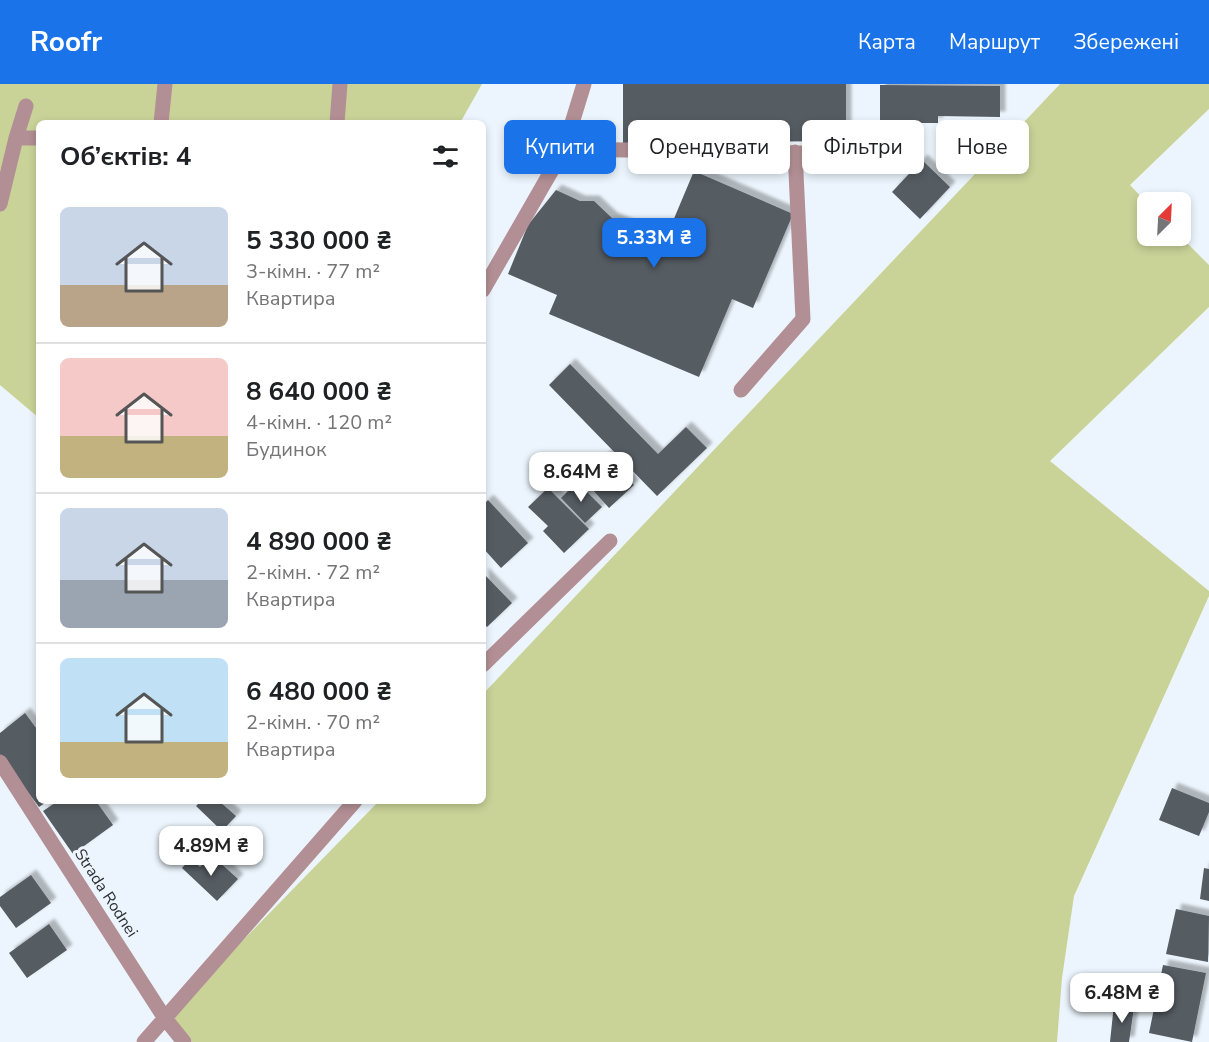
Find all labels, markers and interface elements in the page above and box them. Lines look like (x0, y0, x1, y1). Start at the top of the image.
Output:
text: Roofr (30, 23, 102, 61)
text: Карта (858, 28, 916, 56)
text: Маршрут (949, 28, 1040, 56)
text: Збережені (1073, 28, 1179, 56)
chip: Купити (504, 120, 616, 174)
chip: Орендувати (628, 120, 790, 174)
chip: Фільтри (802, 120, 924, 174)
chip: Нове (936, 120, 1029, 174)
text: Об’єктів: 4 (60, 139, 191, 174)
icon: filters (429, 140, 462, 173)
north arrow (1137, 192, 1191, 246)
map controls (1137, 192, 1191, 246)
pin: 5.33M ₴ (599, 218, 709, 269)
text: 5 330 000 ₴ (246, 223, 392, 258)
text: 5.33M ₴ (616, 224, 692, 251)
icon: home (108, 231, 180, 303)
text: 3-кімн. · 77 m² (246, 258, 380, 285)
text: Квартира (246, 285, 336, 312)
text: 8 640 000 ₴ (246, 374, 392, 409)
icon: home (108, 382, 180, 454)
text: 4-кімн. · 120 m² (246, 409, 392, 436)
text: Будинок (246, 436, 327, 463)
pin: 8.64M ₴ (526, 452, 636, 503)
text: 8.64M ₴ (543, 458, 619, 485)
text: 4 890 000 ₴ (246, 524, 392, 559)
icon: home (108, 532, 180, 604)
text: 2-кімн. · 72 m² (246, 559, 380, 586)
text: Квартира (246, 586, 336, 613)
text: 6 480 000 ₴ (246, 674, 392, 709)
icon: home (108, 682, 180, 754)
text: 2-кімн. · 70 m² (246, 709, 380, 736)
text: Квартира (246, 736, 336, 763)
pin: 4.89M ₴ (156, 826, 266, 877)
text: 4.89M ₴ (173, 832, 249, 859)
street label: Strada Rodnei (69, 844, 143, 942)
pin: 6.48M ₴ (1067, 973, 1177, 1024)
text: 6.48M ₴ (1084, 979, 1160, 1006)

